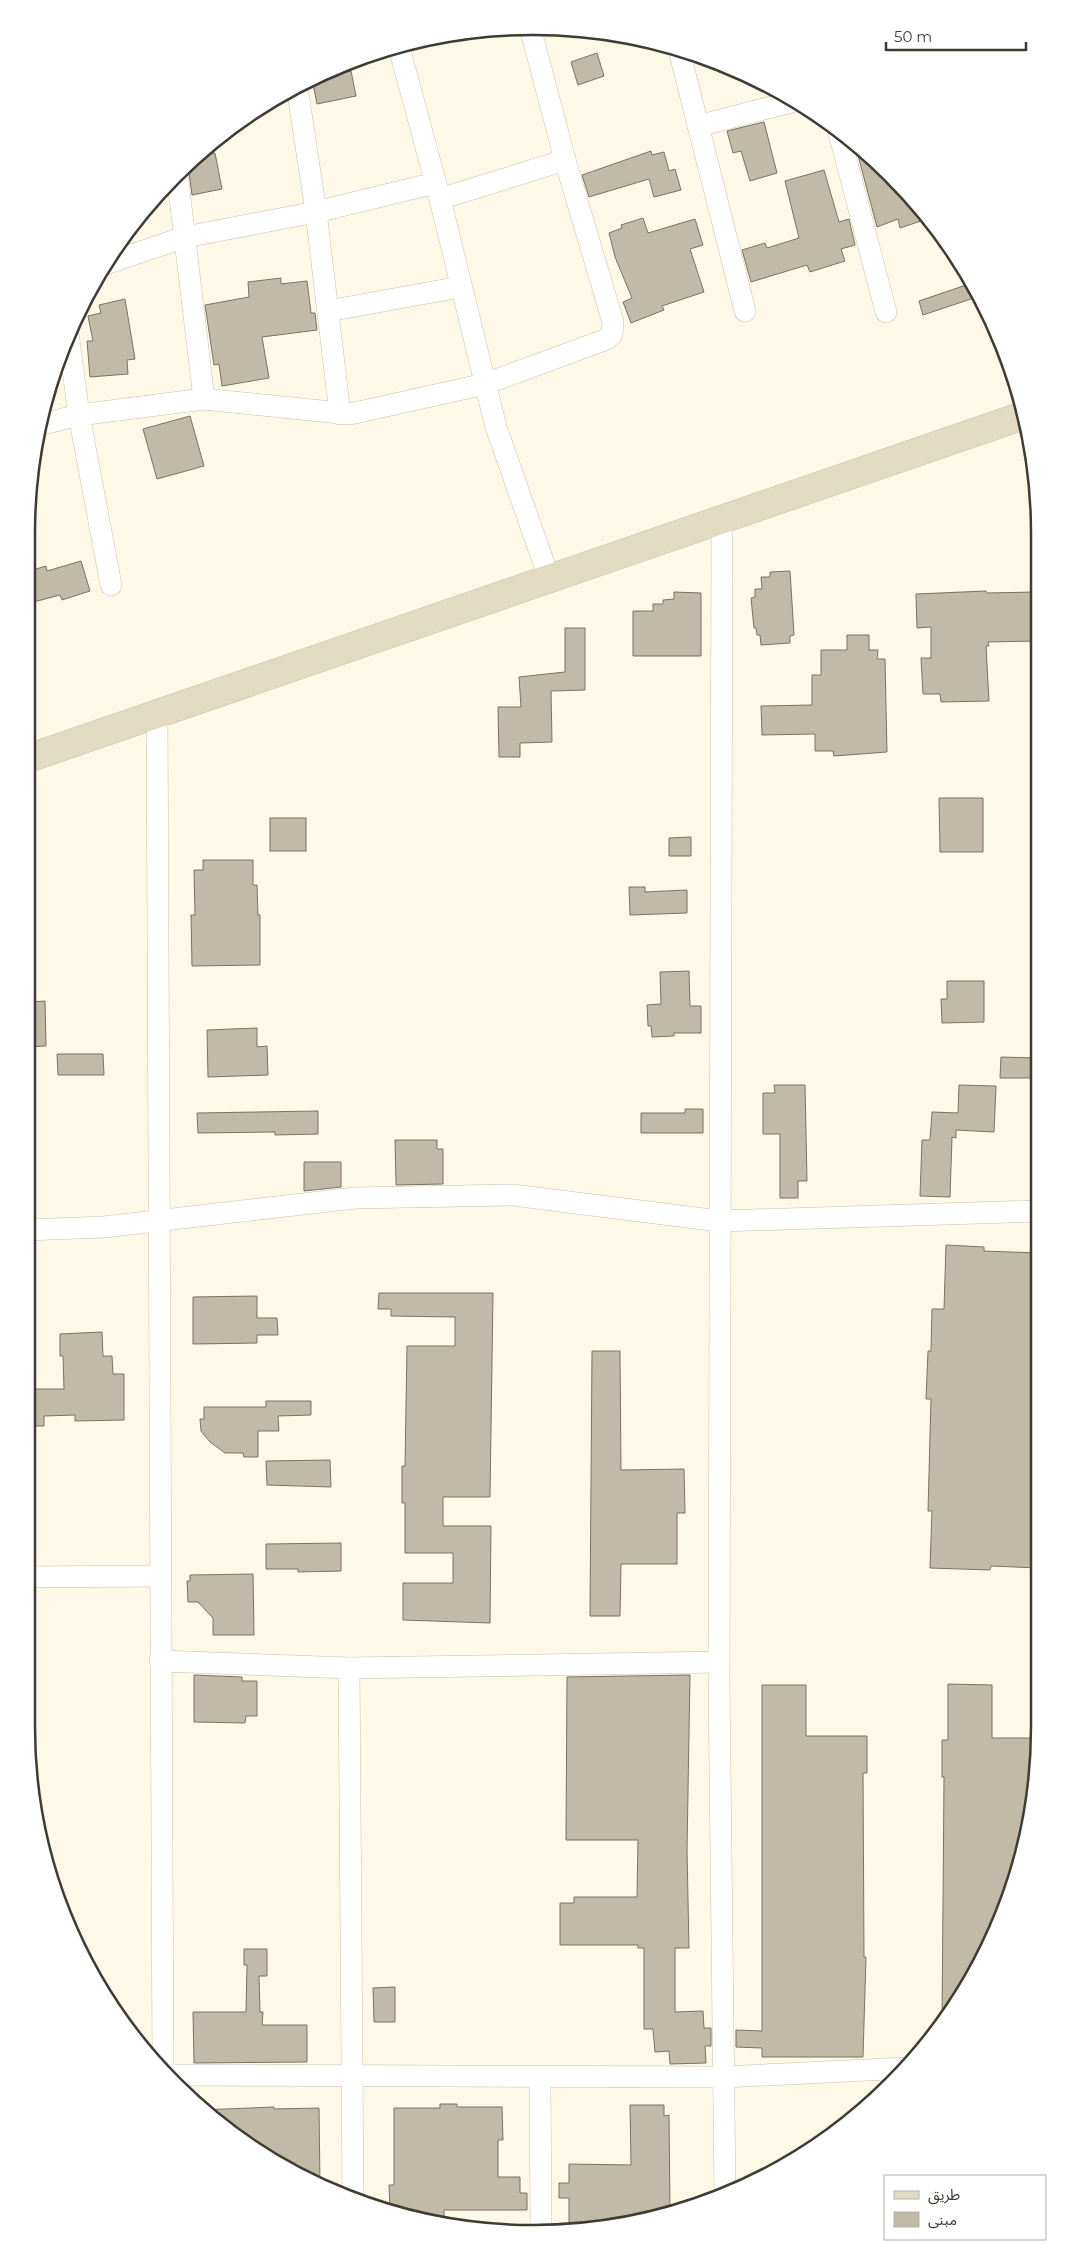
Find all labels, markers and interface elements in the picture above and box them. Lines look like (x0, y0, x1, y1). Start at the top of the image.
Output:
scale bar (886, 20, 1026, 52)
text: 50 m (894, 27, 932, 46)
legend (884, 2175, 1046, 2240)
text: طريق (928, 2185, 960, 2205)
text: مبنى (928, 2210, 957, 2229)

